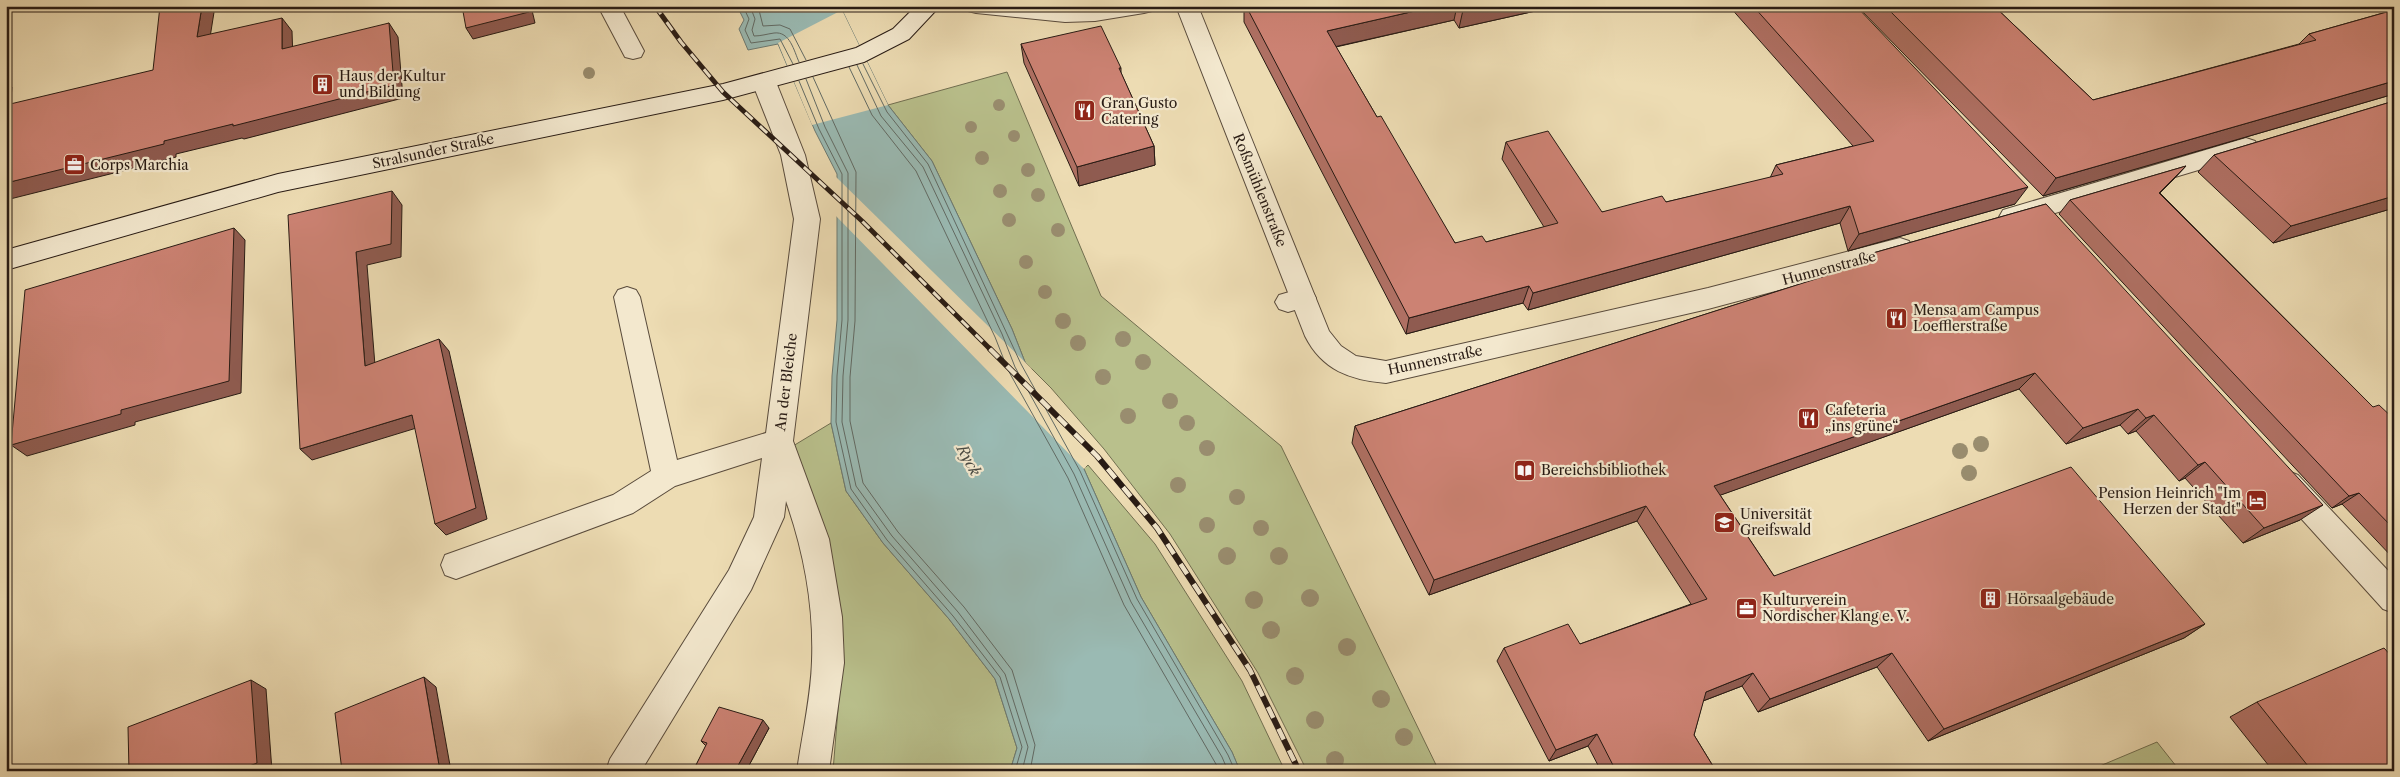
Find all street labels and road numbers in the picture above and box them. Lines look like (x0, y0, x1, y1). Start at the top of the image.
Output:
street label: Stralsunder Straße (370, 129, 496, 173)
street label: Roßmühlenstraße (1229, 130, 1291, 250)
street label: Hunnenstraße (1780, 247, 1878, 289)
street label: An der Bleiche (771, 332, 801, 433)
street label: Hunnenstraße (1386, 341, 1484, 379)

